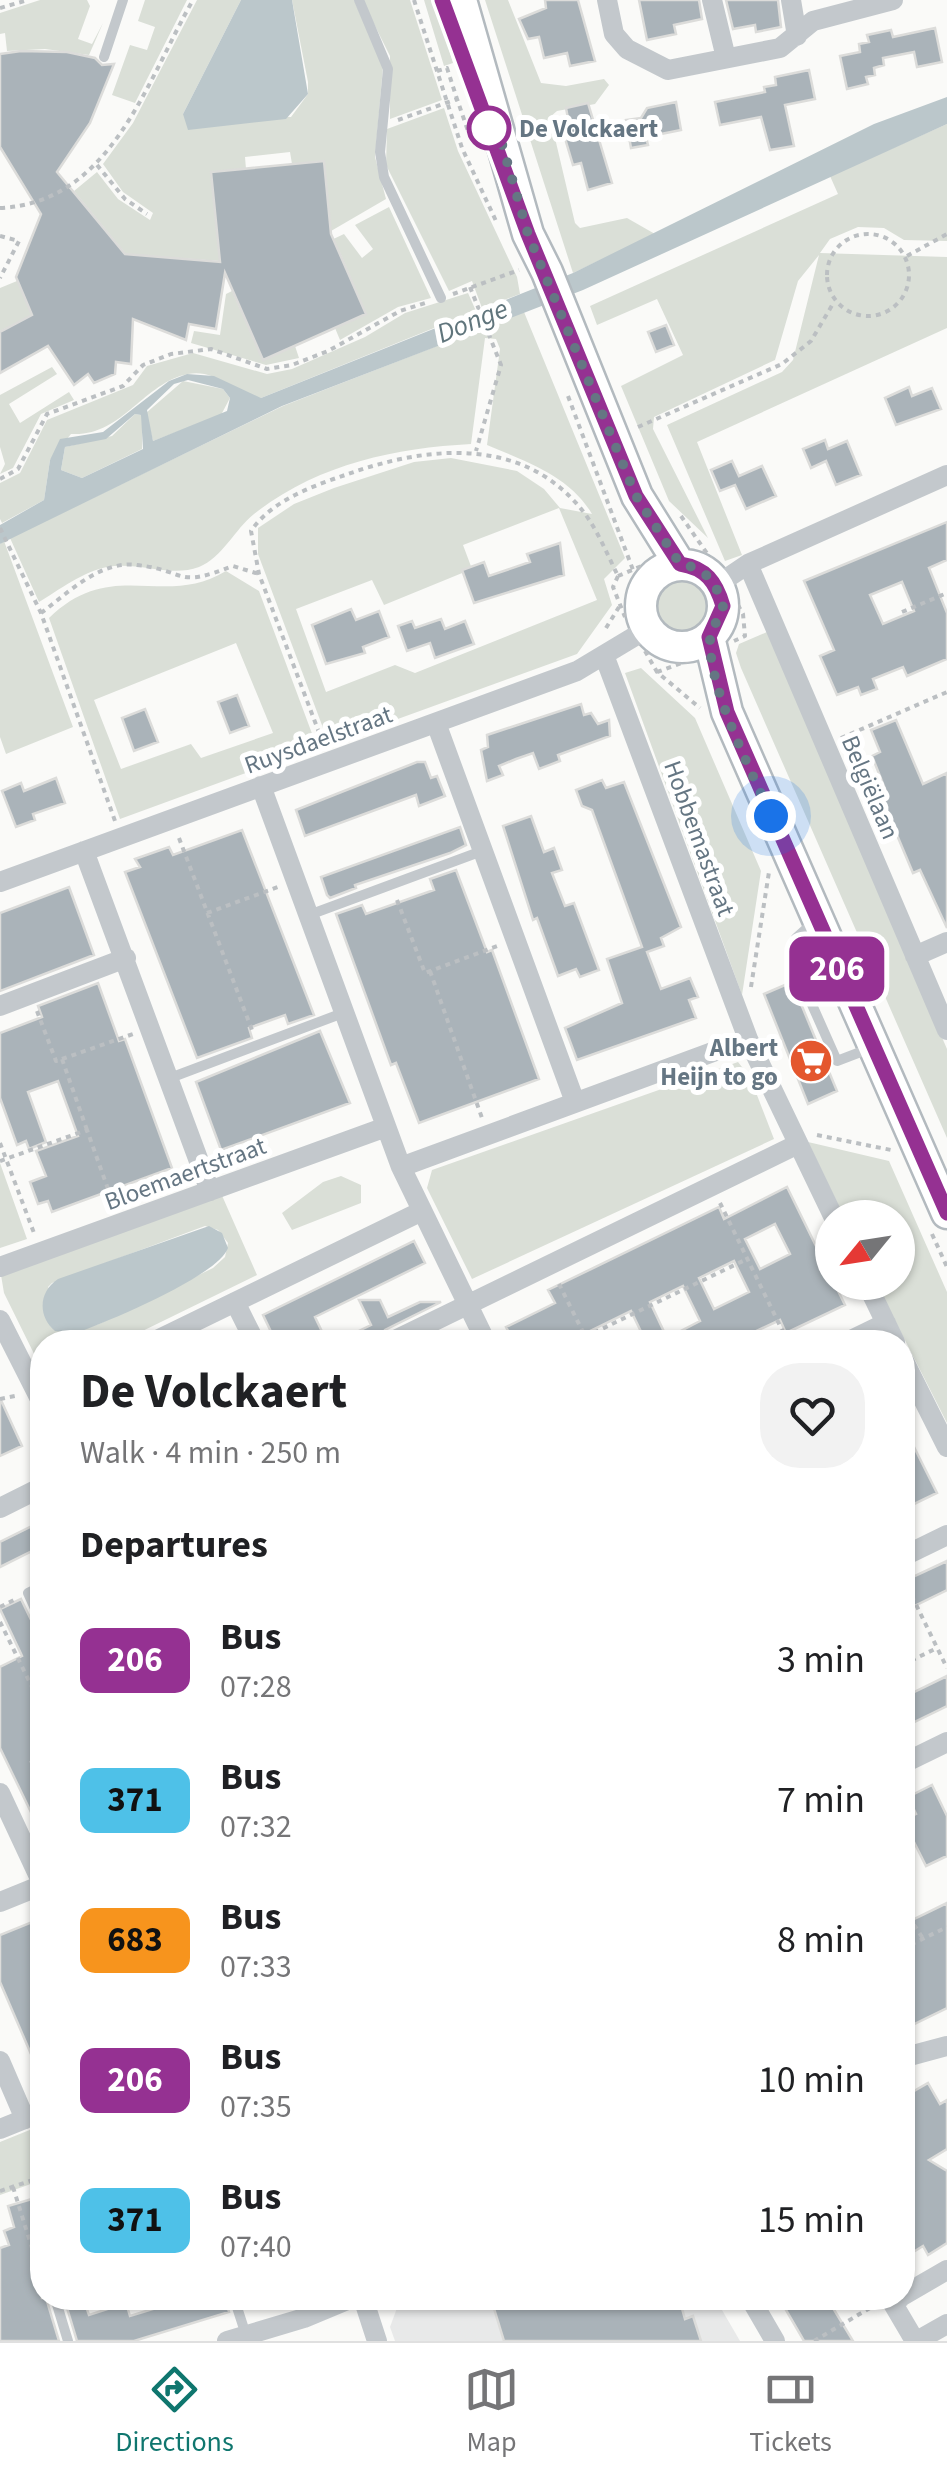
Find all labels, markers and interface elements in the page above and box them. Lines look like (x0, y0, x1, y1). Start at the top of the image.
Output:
marker: De Volckaert (468, 107, 510, 149)
place label: De Volckaert (519, 111, 659, 147)
water label: Donge (431, 289, 514, 353)
street label: Ruysdaelstraat (239, 696, 398, 783)
street label: Belgiëlaan (832, 730, 908, 845)
street label: Hobbemastraat (654, 756, 744, 922)
your location (746, 791, 796, 841)
line badge: 206 (780, 936, 894, 1002)
text: 206 (809, 944, 865, 994)
place label: Albert Heijn to go (660, 1030, 778, 1095)
supermarket icon: Albert Heijn to go (788, 1038, 834, 1084)
street label: Bloemaertstraat (100, 1128, 272, 1220)
north arrow (815, 1200, 915, 1300)
map controls (815, 1200, 915, 1300)
text: De Volckaert (80, 1358, 347, 1426)
button: heart (760, 1363, 865, 1468)
text: Walk · 4 min · 250 m (80, 1430, 341, 1476)
text: Departures (80, 1518, 268, 1572)
text: Bus (220, 1610, 281, 1664)
text: 3 min (777, 1633, 865, 1687)
text: 206 (107, 1635, 163, 1685)
text: 07:28 (220, 1664, 292, 1710)
text: Bus (220, 1750, 281, 1804)
text: 7 min (777, 1773, 865, 1827)
text: 371 (107, 1775, 163, 1825)
text: 07:32 (220, 1804, 292, 1850)
text: Bus (220, 1890, 281, 1944)
text: 8 min (777, 1913, 865, 1967)
text: 683 (107, 1915, 163, 1965)
text: 07:33 (220, 1944, 292, 1990)
text: Bus (220, 2030, 281, 2084)
text: 10 min (758, 2053, 865, 2107)
text: 206 (107, 2055, 163, 2105)
text: 07:35 (220, 2084, 292, 2130)
text: Bus (220, 2170, 281, 2224)
text: 15 min (758, 2193, 865, 2247)
text: 371 (107, 2195, 163, 2245)
text: 07:40 (220, 2224, 292, 2270)
tab: Directions (115, 2362, 234, 2462)
tab: Map (464, 2362, 519, 2462)
tab: Tickets (749, 2362, 832, 2462)

